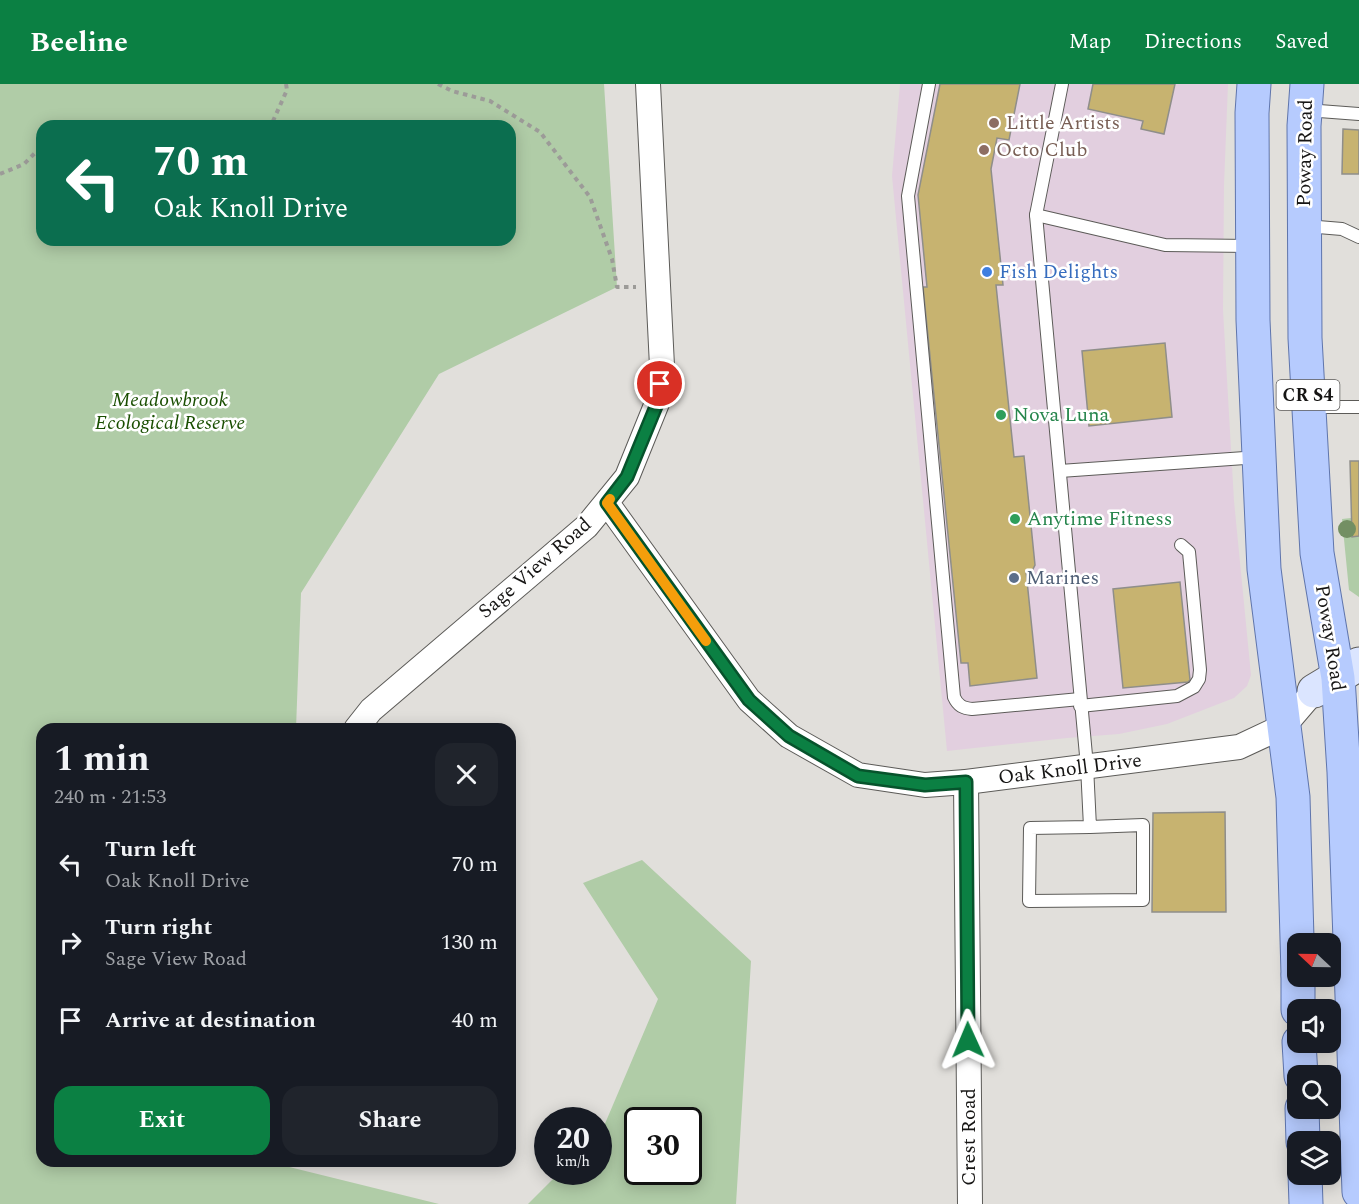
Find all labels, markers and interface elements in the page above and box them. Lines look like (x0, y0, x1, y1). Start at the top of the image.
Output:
text: Beeline (30, 21, 128, 64)
text: Map (1069, 26, 1111, 58)
text: Directions (1144, 26, 1242, 58)
text: Saved (1275, 26, 1329, 58)
street label: Poway Road (1289, 99, 1321, 207)
place label: Little Artists (1006, 108, 1120, 138)
marker: Little Artists (987, 116, 1001, 130)
text: 70 m (153, 131, 248, 194)
place label: Octo Club (996, 135, 1087, 165)
marker: Octo Club (977, 143, 991, 157)
icon: left (54, 144, 132, 222)
text: Oak Knoll Drive (153, 188, 348, 230)
place label: Fish Delights (999, 257, 1118, 287)
marker: Fish Delights (980, 265, 994, 279)
pin (634, 358, 685, 409)
icon: arrive (643, 367, 676, 400)
road number: CR S4 (1276, 380, 1340, 410)
park label: Meadowbrook Ecological Reserve (95, 385, 245, 438)
place label: Nova Luna (1013, 400, 1110, 430)
marker: Nova Luna (994, 408, 1008, 422)
place label: Anytime Fitness (1027, 504, 1172, 534)
street label: Sage View Road (472, 510, 598, 626)
marker: Anytime Fitness (1008, 512, 1022, 526)
place label: Marines (1026, 563, 1099, 593)
marker: Marines (1007, 571, 1021, 585)
street label: Poway Road (1307, 583, 1353, 693)
text: 1 min (54, 732, 150, 787)
button: close (435, 743, 498, 806)
street label: Oak Knoll Drive (996, 745, 1144, 793)
text: 240 m · 21:53 (54, 782, 166, 812)
text: Turn left (105, 833, 197, 866)
icon: left (54, 848, 87, 881)
text: 70 m (452, 848, 498, 881)
text: Oak Knoll Drive (105, 866, 250, 896)
text: Turn right (105, 911, 212, 944)
icon: right (54, 926, 87, 959)
text: 130 m (441, 926, 498, 959)
north arrow (1287, 933, 1341, 987)
map controls (1287, 933, 1341, 1185)
text: Sage View Road (105, 944, 247, 974)
button: sound (1287, 999, 1341, 1053)
icon: arrive (54, 1004, 87, 1037)
text: Arrive at destination (105, 1004, 316, 1037)
text: 40 m (452, 1004, 498, 1037)
position arrow (936, 1008, 1000, 1072)
button: search (1287, 1065, 1341, 1119)
button: Exit (54, 1086, 270, 1155)
button: Share (282, 1086, 498, 1155)
street label: Crest Road (954, 1088, 984, 1186)
speed limit sign: 30 (624, 1107, 702, 1185)
text: 20 (556, 1116, 590, 1162)
button: layers (1287, 1131, 1341, 1185)
text: km/h (556, 1150, 590, 1173)

